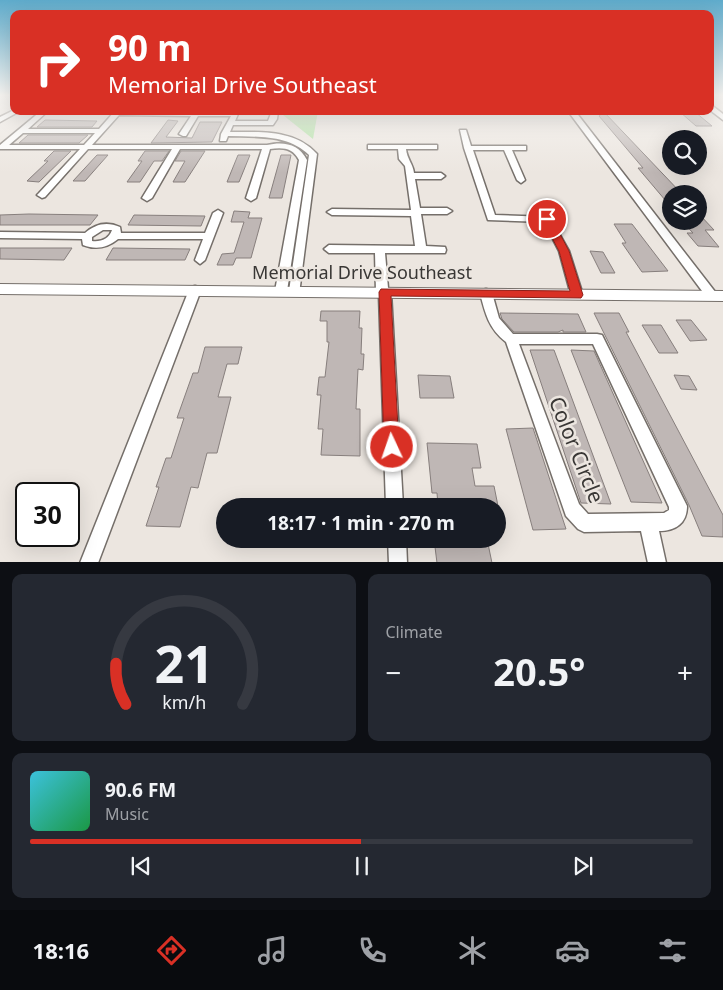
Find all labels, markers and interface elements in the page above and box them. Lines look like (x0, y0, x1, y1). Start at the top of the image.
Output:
text: 90 m (108, 24, 191, 71)
icon: right (25, 30, 90, 95)
text: Memorial Drive Southeast (108, 69, 377, 99)
map controls (662, 130, 707, 230)
button: search (662, 130, 707, 175)
button: layers (662, 185, 707, 230)
pin (526, 198, 568, 240)
icon: arrive (533, 205, 561, 233)
street label: Memorial Drive Southeast (252, 260, 472, 284)
street label: Color Circle (543, 392, 611, 507)
position arrow (365, 420, 417, 472)
speed limit sign: 30 (15, 482, 80, 547)
text: 18:17 · 1 min · 270 m (267, 510, 455, 536)
text: Climate (386, 621, 443, 643)
text: 21 (154, 627, 214, 698)
text: 20.5° (493, 645, 585, 697)
text: − (386, 653, 402, 691)
text: + (677, 653, 693, 691)
text: km/h (162, 690, 206, 714)
text: 90.6 FM (105, 777, 176, 803)
text: Music (105, 803, 149, 825)
icon: previous (127, 852, 155, 880)
icon: pause (348, 852, 376, 880)
icon: next (569, 852, 597, 880)
icon: directions (154, 933, 189, 968)
icon: music (255, 933, 290, 968)
icon: phone (355, 933, 390, 968)
icon: climate (455, 933, 490, 968)
icon: car (555, 933, 590, 968)
icon: filters (655, 933, 690, 968)
text: 18:16 (33, 935, 89, 965)

